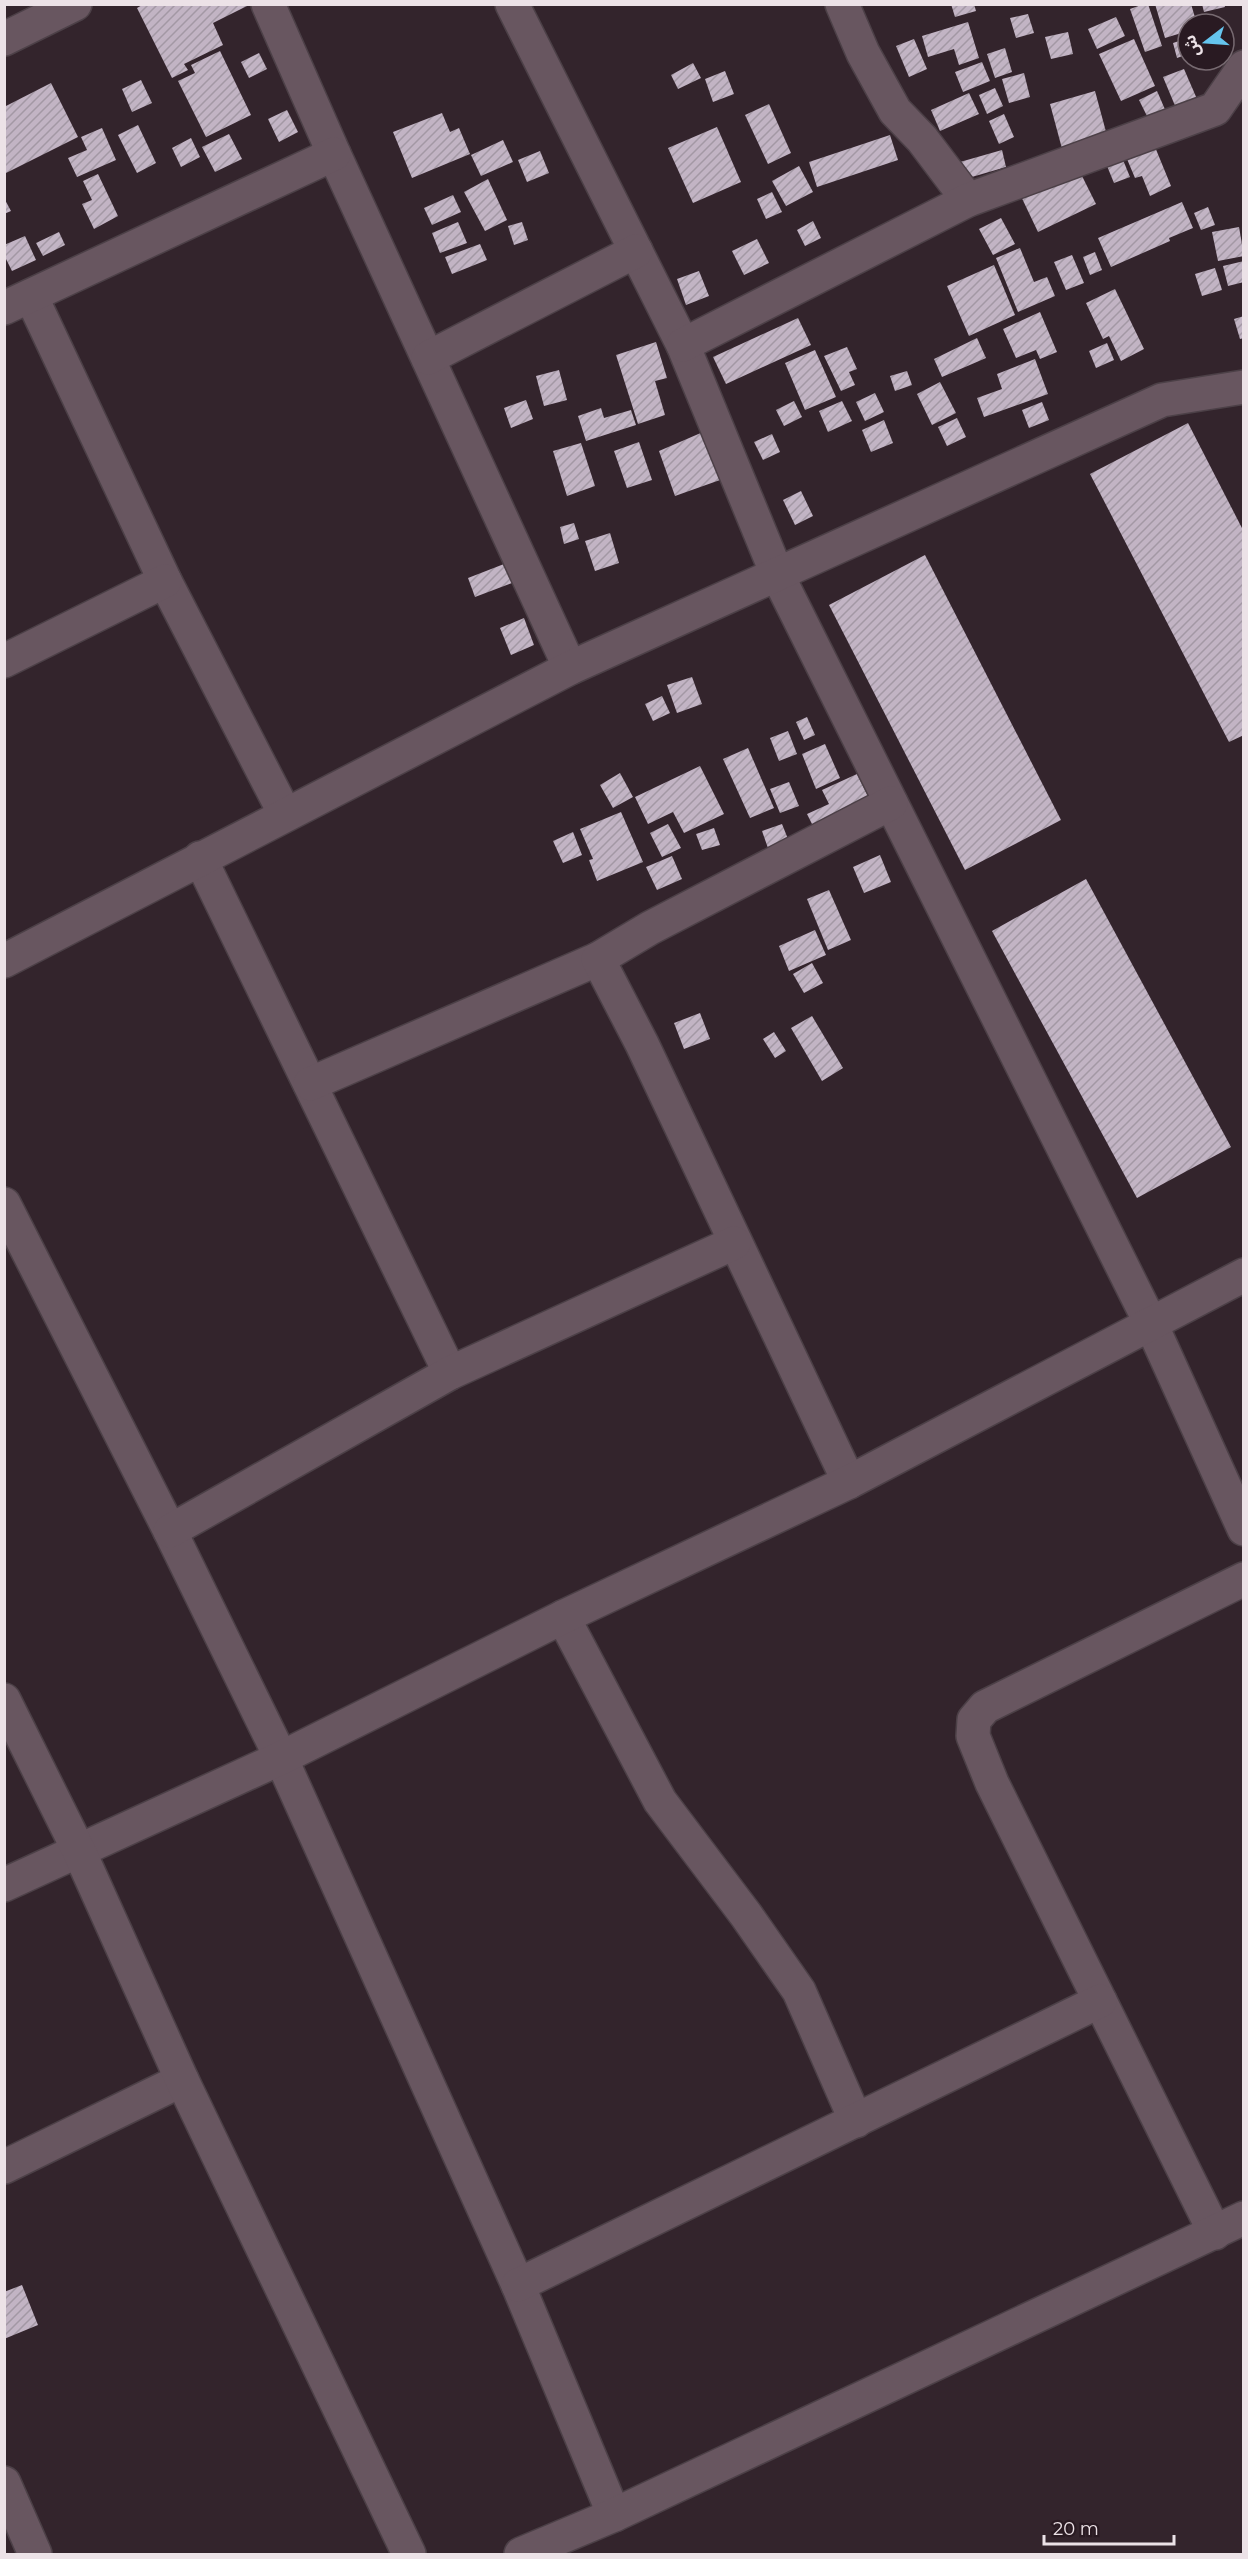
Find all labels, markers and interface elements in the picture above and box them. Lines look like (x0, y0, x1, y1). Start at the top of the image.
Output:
north arrow (1176, 12, 1236, 72)
text: ش (1180, 33, 1204, 59)
scale bar (1044, 2508, 1174, 2546)
text: 20 m (1053, 2518, 1099, 2540)

